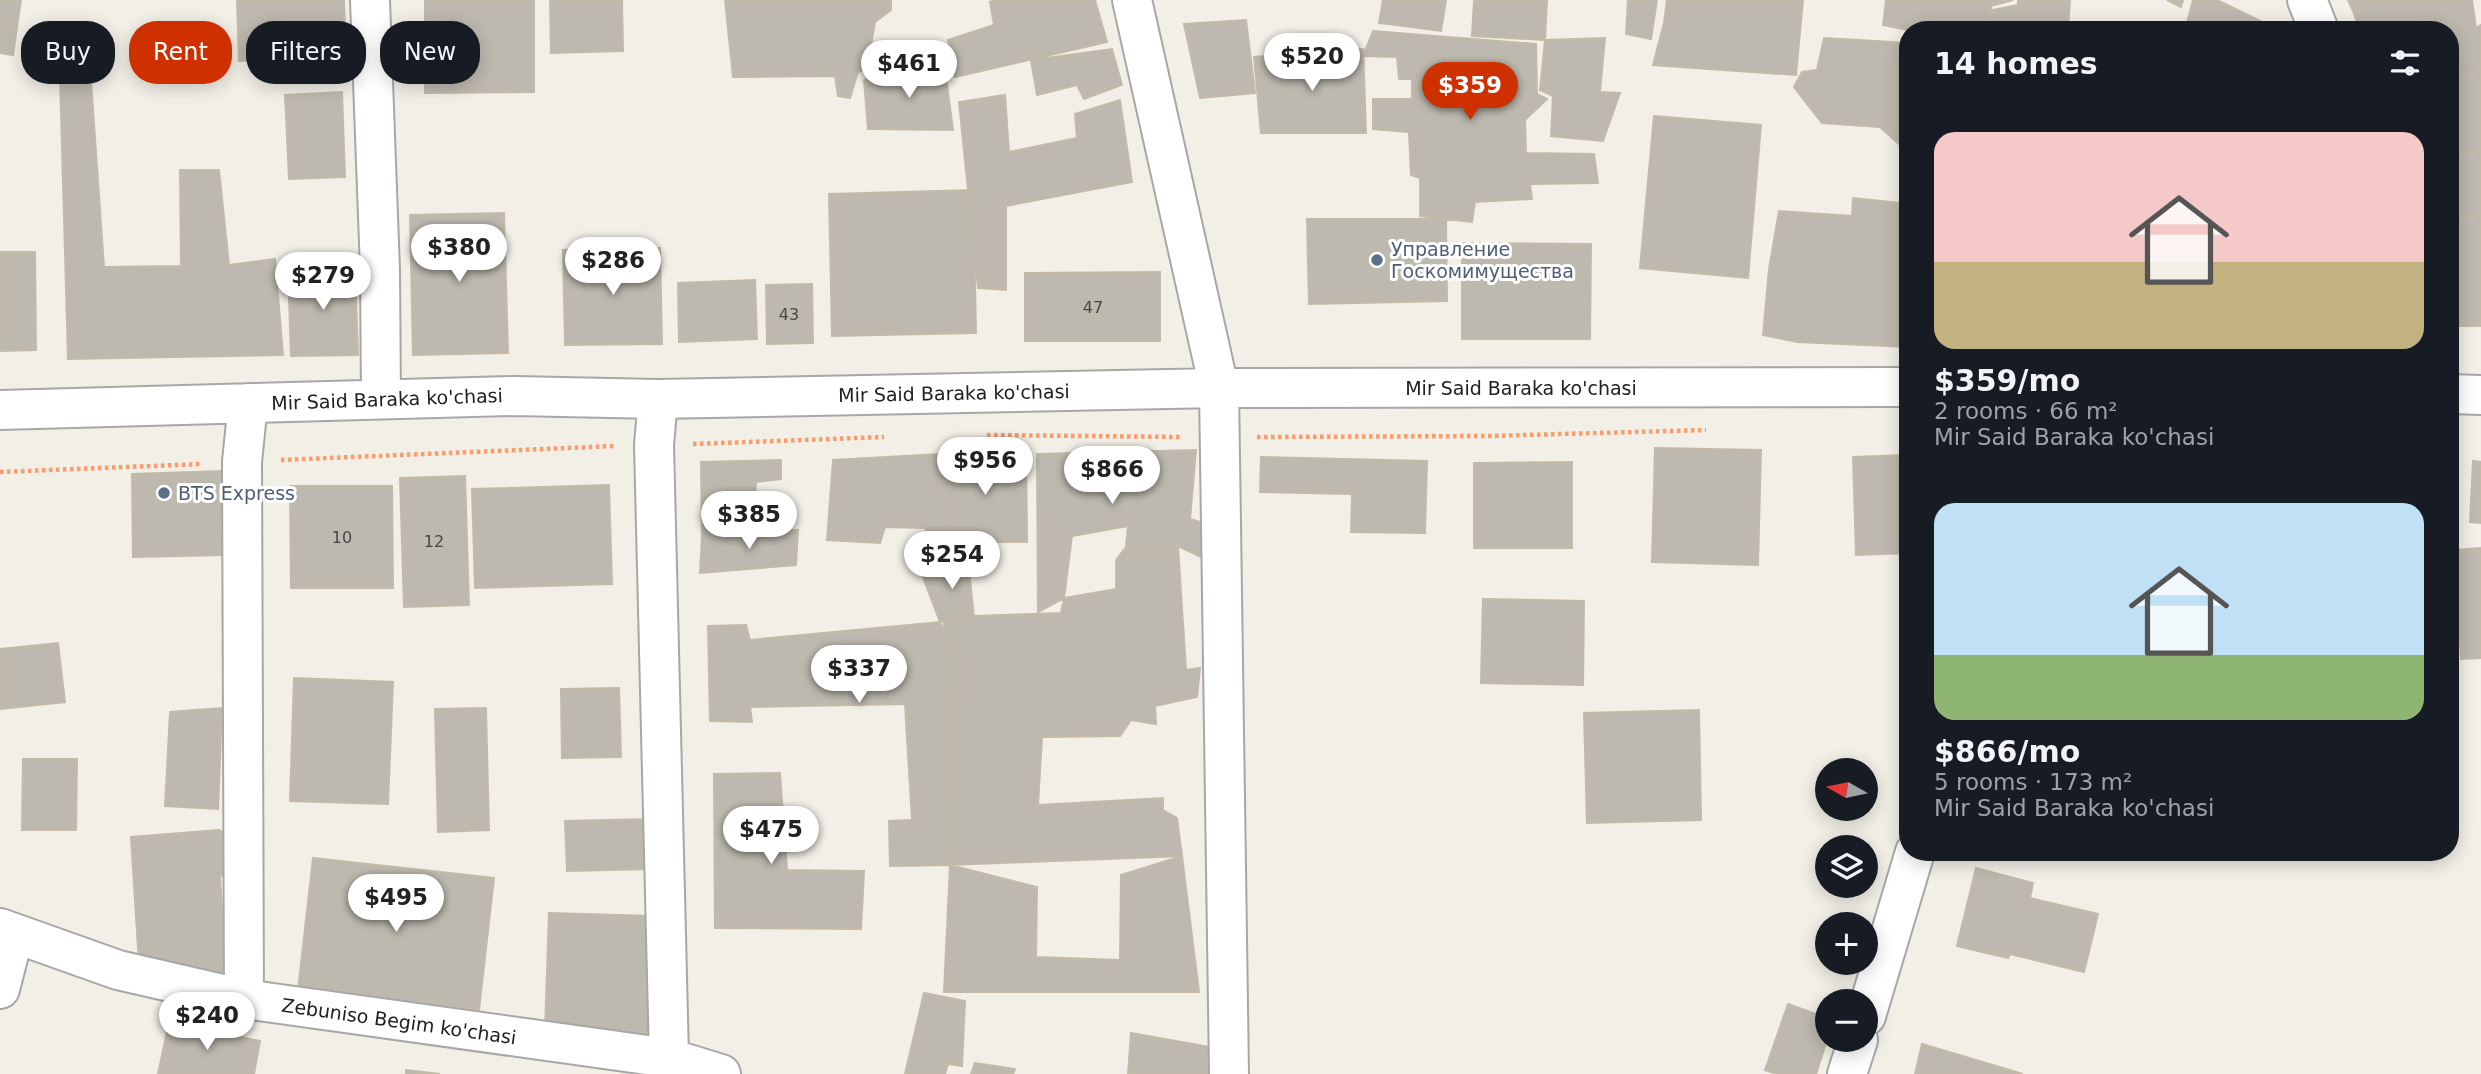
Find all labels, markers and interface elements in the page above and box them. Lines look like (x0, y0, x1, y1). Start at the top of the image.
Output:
chip: Buy (21, 21, 115, 84)
chip: Rent (129, 21, 232, 84)
chip: Filters (246, 21, 366, 84)
chip: New (380, 21, 480, 84)
pin: $520 (1271, 34, 1353, 93)
pin: $461 (868, 41, 950, 100)
text: $520 (1280, 43, 1344, 69)
icon: filters (2386, 44, 2424, 82)
text: 14 homes (1934, 46, 2098, 81)
text: $461 (877, 50, 941, 76)
pin: $359 (1429, 62, 1511, 122)
text: $359 (1438, 72, 1502, 98)
icon: home (2116, 177, 2242, 303)
pin: $380 (418, 224, 500, 284)
text: $380 (427, 234, 491, 260)
pin: $286 (572, 238, 654, 297)
place label: Управление Госкомимущества (1391, 238, 1574, 282)
text: $286 (581, 247, 645, 273)
pin: $279 (282, 252, 364, 312)
marker: Управление Госкомимущества (1369, 252, 1385, 268)
text: $279 (291, 262, 355, 288)
house number: 47 (1083, 298, 1103, 317)
house number: 43 (779, 305, 799, 324)
text: $359/mo (1934, 363, 2080, 398)
street label: Mir Said Baraka ko'chasi (1405, 377, 1637, 399)
street label: Mir Said Baraka ko'chasi (838, 380, 1070, 406)
street label: Mir Said Baraka ko'chasi (271, 384, 503, 414)
text: 2 rooms · 66 m² (1934, 398, 2118, 424)
text: Mir Said Baraka ko'chasi (1934, 424, 2214, 450)
pin: $956 (944, 438, 1026, 497)
text: $956 (953, 447, 1017, 473)
pin: $866 (1071, 447, 1153, 506)
text: $866 (1080, 456, 1144, 482)
place label: BTS Express (178, 482, 295, 504)
marker: BTS Express (156, 485, 172, 501)
pin: $385 (708, 491, 790, 551)
text: $385 (717, 501, 781, 527)
house number: 10 (332, 528, 352, 547)
house number: 12 (424, 532, 444, 551)
pin: $254 (911, 532, 993, 591)
text: $254 (920, 541, 984, 567)
icon: home (2116, 548, 2242, 674)
pin: $337 (818, 646, 900, 705)
text: $337 (827, 655, 891, 681)
text: $866/mo (1934, 734, 2080, 769)
north arrow (1815, 758, 1878, 821)
map controls (1815, 758, 1878, 1052)
text: 5 rooms · 173 m² (1934, 769, 2132, 795)
text: Mir Said Baraka ko'chasi (1934, 795, 2214, 821)
pin: $475 (730, 806, 812, 866)
text: $475 (739, 816, 803, 842)
button: layers (1815, 835, 1878, 898)
pin: $495 (355, 874, 437, 934)
text: $495 (364, 884, 428, 910)
button: + (1815, 912, 1878, 975)
button: − (1815, 989, 1878, 1052)
pin: $240 (166, 992, 248, 1052)
street label: Zebuniso Begim ko'chasi (280, 994, 518, 1048)
text: $240 (175, 1002, 239, 1028)

